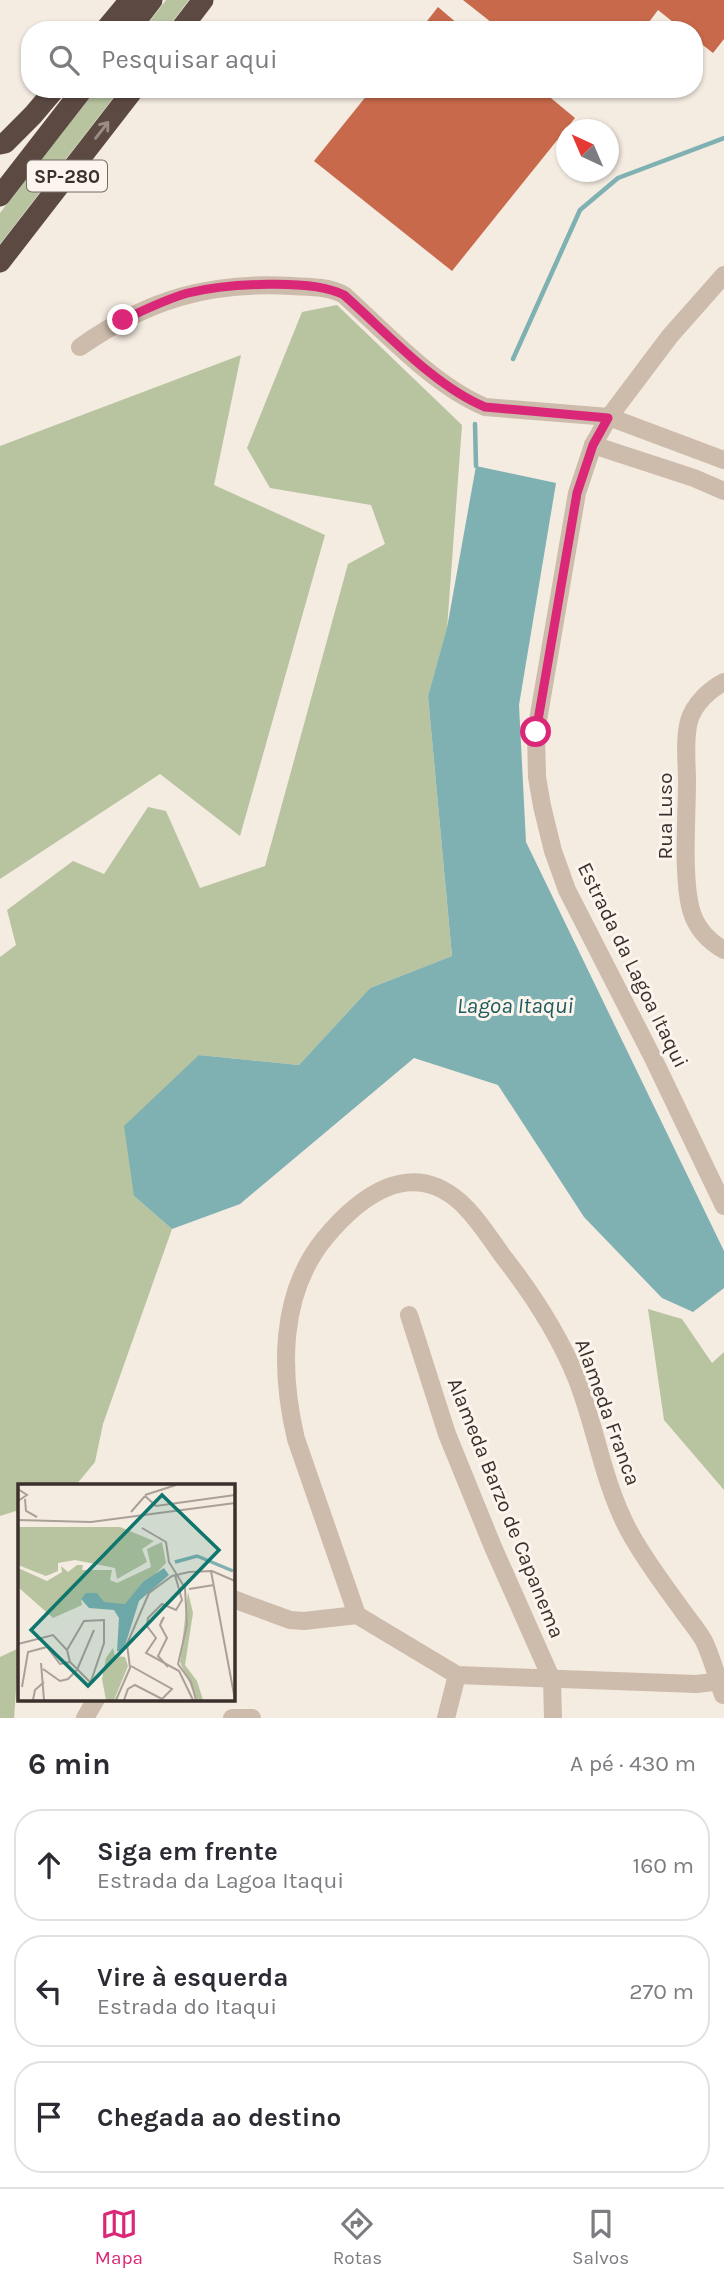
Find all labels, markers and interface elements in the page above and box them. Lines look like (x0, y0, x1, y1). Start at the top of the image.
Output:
search box (21, 21, 703, 98)
icon: search (45, 41, 83, 79)
text: Pesquisar aqui (101, 44, 278, 75)
north arrow (556, 119, 619, 182)
one-way arrow (94, 122, 109, 140)
road number: SP-280 (27, 160, 107, 192)
route end (107, 304, 138, 335)
route start (520, 716, 551, 747)
street label: Rua Luso (653, 772, 677, 860)
street label: Estrada da Lagoa Itaqui (573, 858, 693, 1072)
water label: Lagoa Itaqui (457, 992, 573, 1019)
street label: Alameda Franca (570, 1335, 646, 1489)
street label: Alameda Barzo de Capanema (443, 1374, 569, 1642)
inset map (18, 1484, 234, 1700)
text: 6 min (28, 1746, 111, 1782)
text: A pé · 430 m (570, 1750, 696, 1777)
text: Siga em frente (97, 1836, 278, 1867)
icon: ahead (30, 1846, 68, 1884)
text: 160 m (633, 1852, 694, 1879)
text: Estrada da Lagoa Itaqui (97, 1867, 344, 1894)
text: Vire à esquerda (97, 1962, 288, 1993)
icon: left (30, 1972, 68, 2010)
text: 270 m (629, 1978, 694, 2005)
text: Estrada do Itaqui (97, 1993, 277, 2020)
icon: arrive (30, 2098, 68, 2136)
text: Chegada ao destino (97, 2102, 341, 2133)
tab: Mapa (95, 2205, 143, 2269)
tab: Rotas (333, 2205, 382, 2269)
tab: Salvos (572, 2205, 629, 2269)

